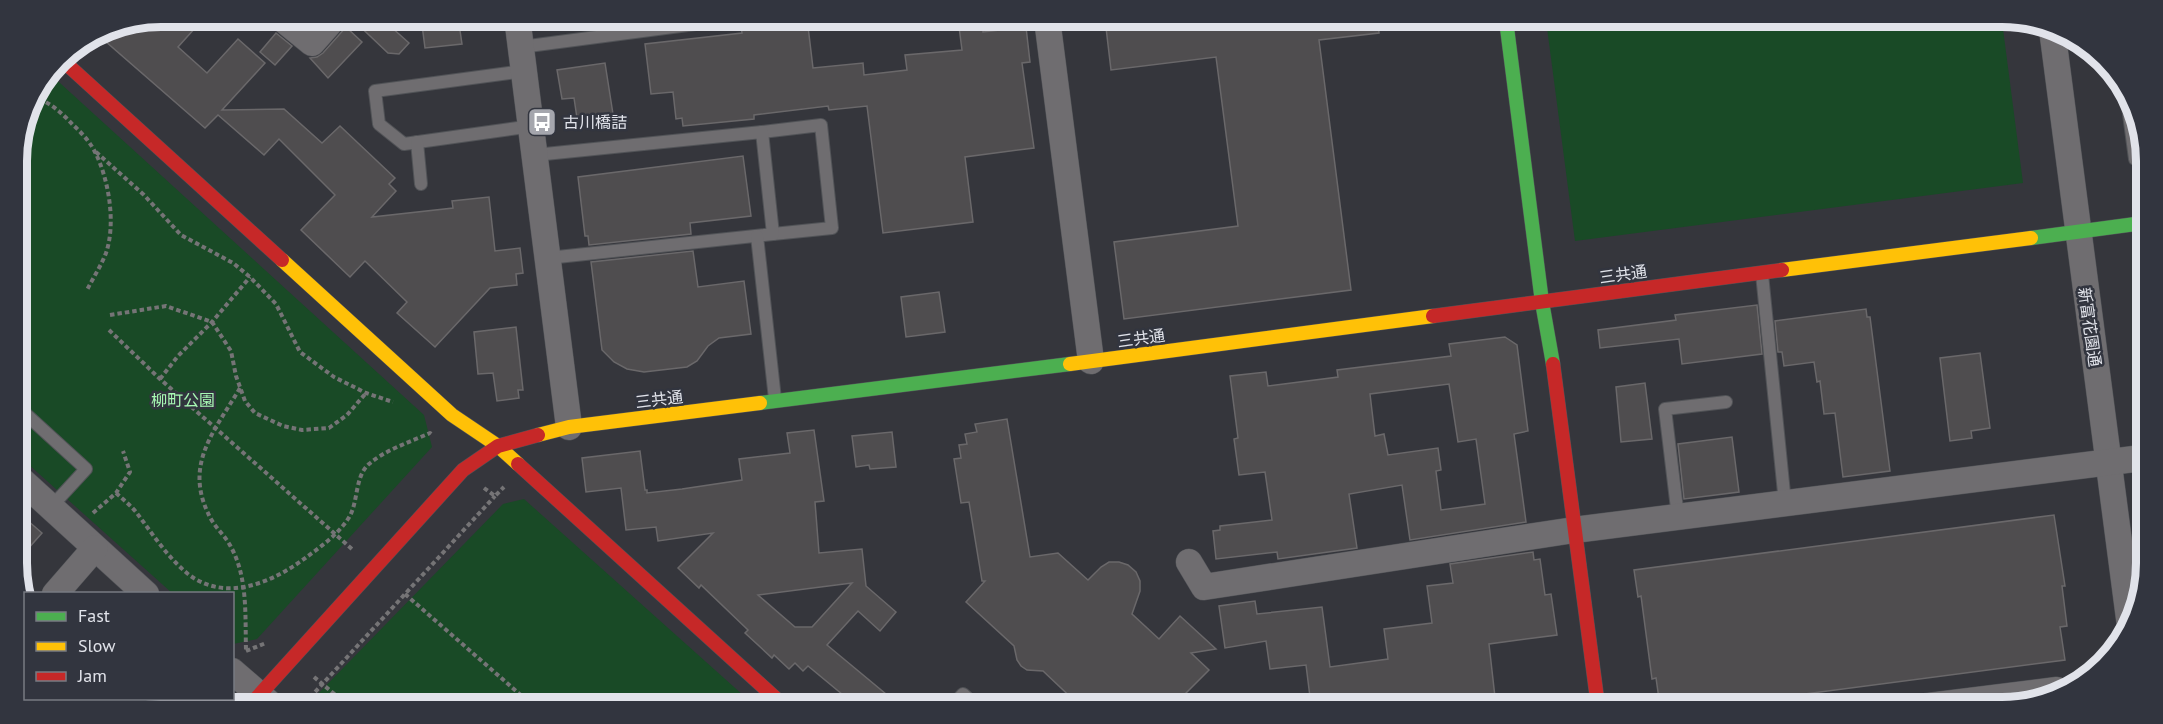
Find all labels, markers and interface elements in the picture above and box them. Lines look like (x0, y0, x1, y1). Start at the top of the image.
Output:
bus stop icon: 古川橋詰 (526, 106, 558, 138)
place label: 古川橋詰 (563, 112, 627, 132)
street label: 三共通 (1598, 261, 1648, 287)
street label: 新富花園通 (2075, 286, 2105, 368)
street label: 三共通 (1116, 325, 1166, 351)
street label: 三共通 (634, 386, 684, 412)
park label: 柳町公園 (151, 390, 215, 410)
legend (24, 592, 234, 700)
text: Fast (78, 604, 110, 627)
text: Slow (78, 634, 116, 657)
text: Jam (77, 664, 107, 687)

